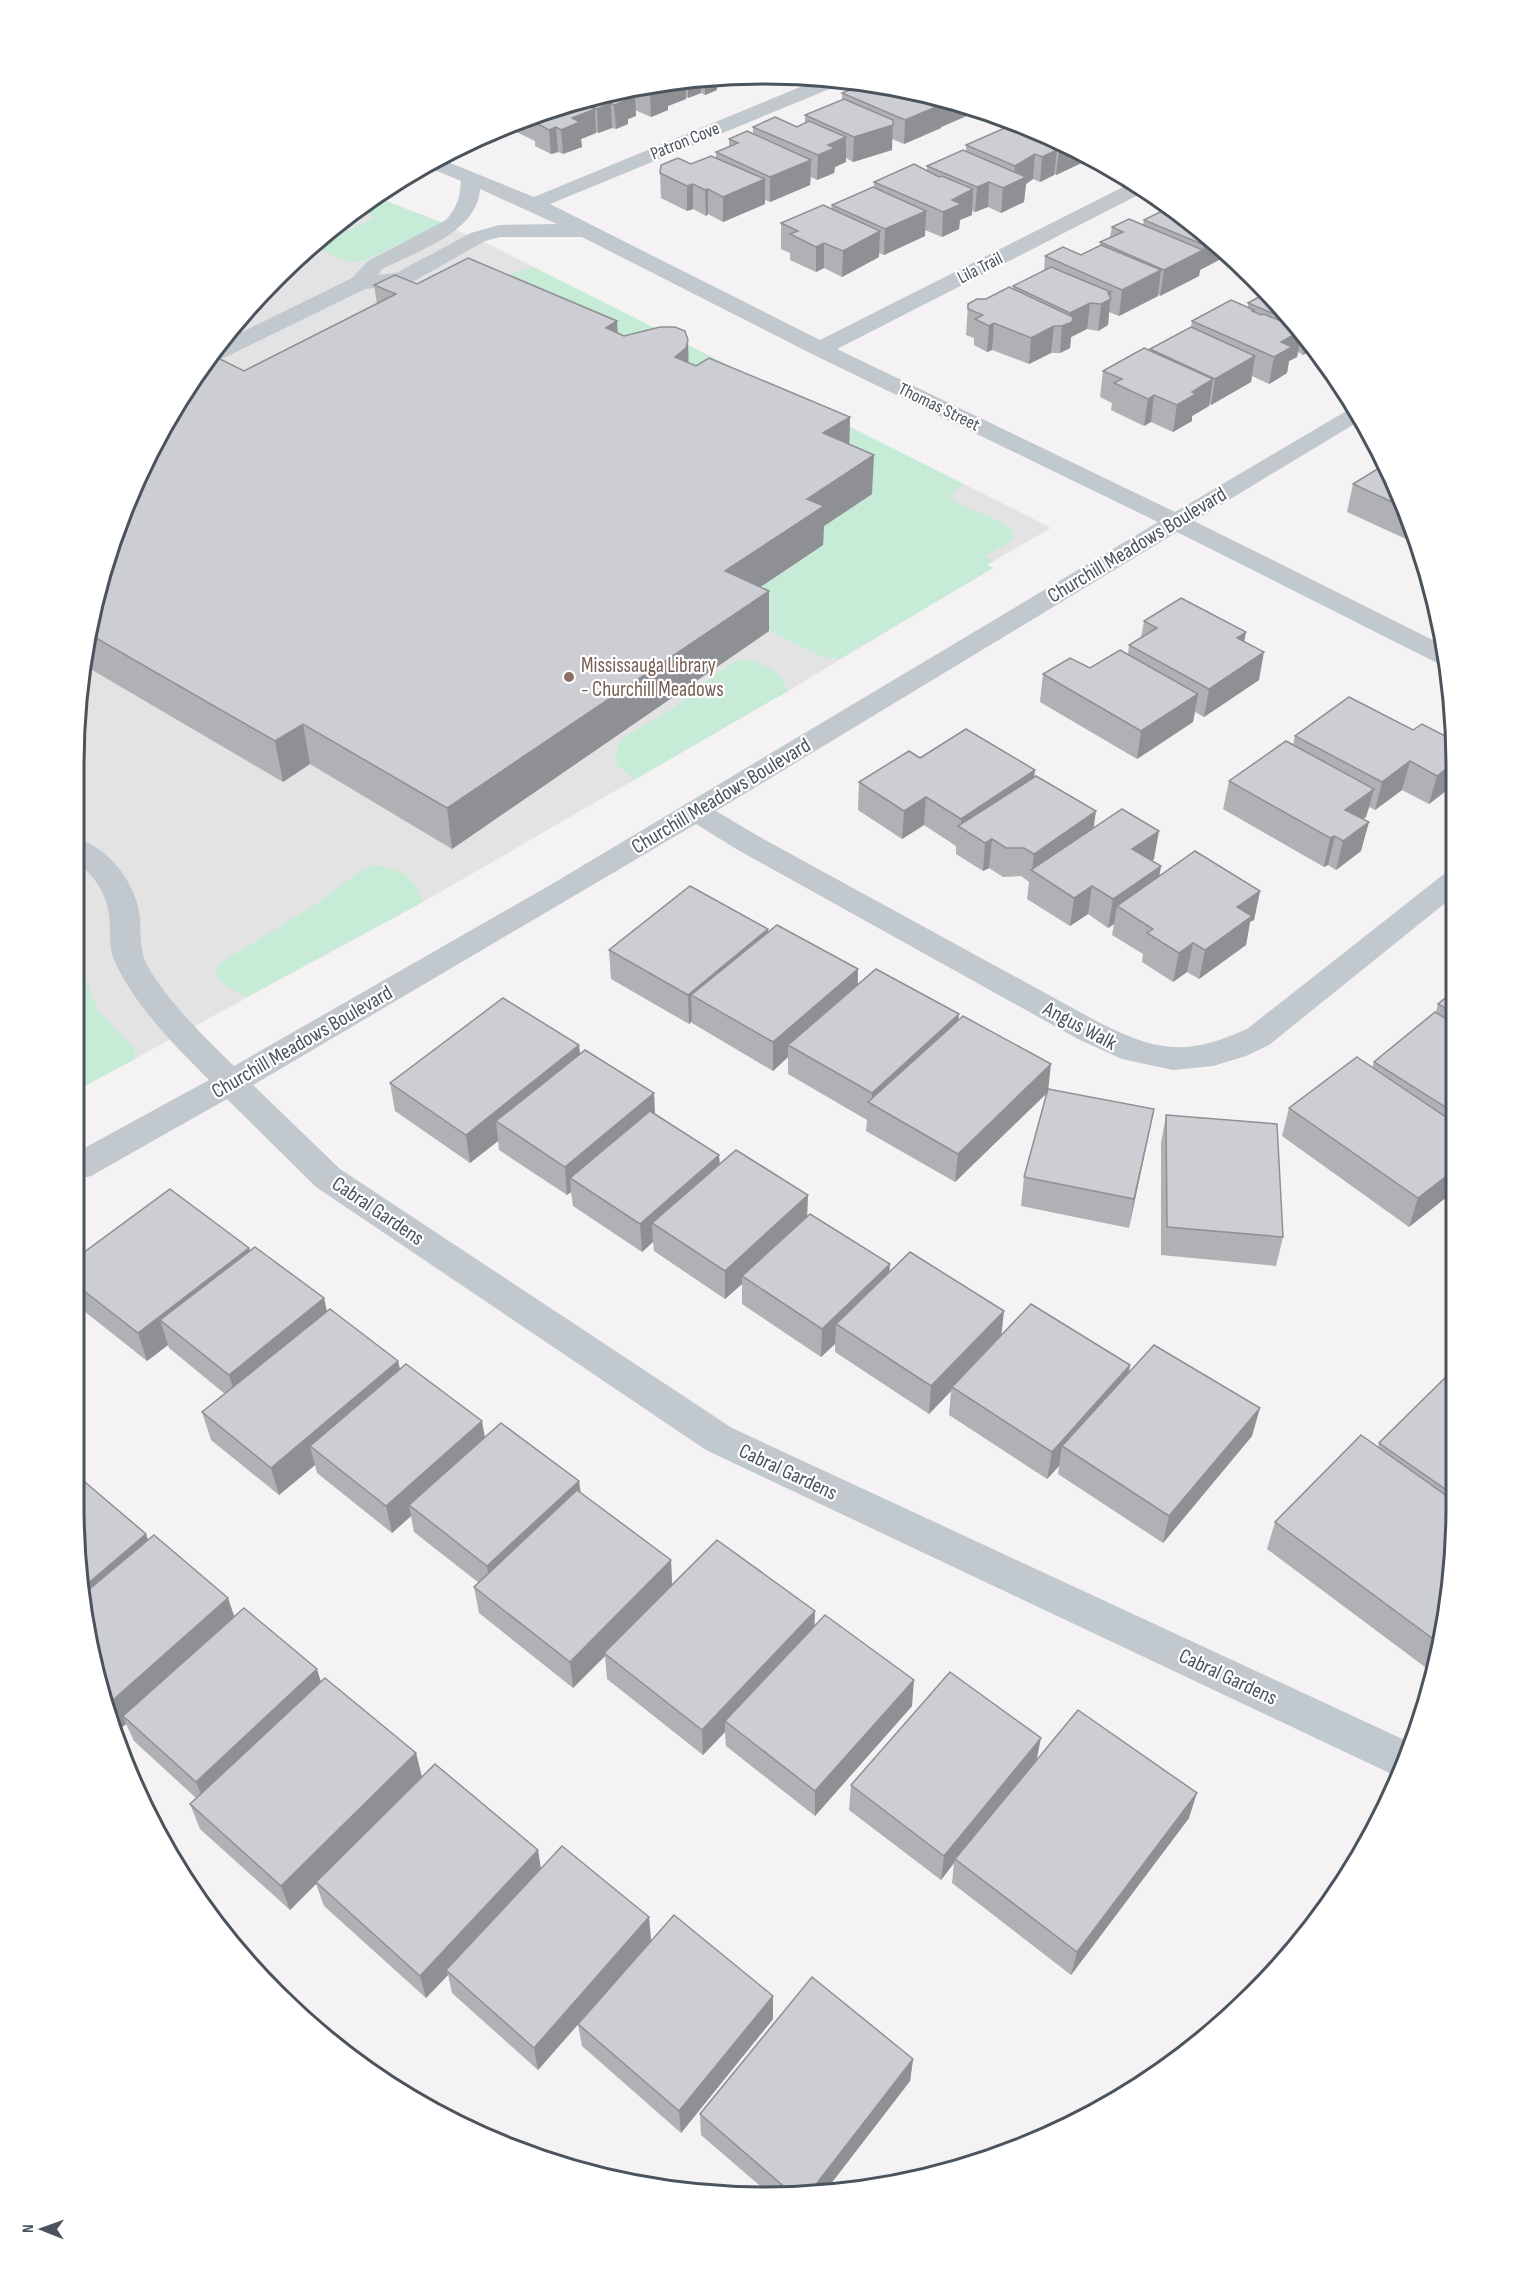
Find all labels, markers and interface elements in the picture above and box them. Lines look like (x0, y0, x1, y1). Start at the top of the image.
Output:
street label: Patron Cove (647, 118, 723, 164)
street label: Lila Trail (954, 248, 1006, 288)
street label: Thomas Street (895, 378, 984, 436)
street label: Churchill Meadows Boulevard (1043, 482, 1231, 608)
place label: Mississauga Library - Churchill Meadows (581, 653, 724, 702)
marker: Mississauga Library - Churchill Meadows (562, 670, 576, 684)
street label: Churchill Meadows Boulevard (627, 733, 815, 859)
street label: Churchill Meadows Boulevard (207, 980, 397, 1104)
street label: Angus Walk (1038, 996, 1121, 1056)
street label: Cabral Gardens (327, 1171, 429, 1251)
street label: Cabral Gardens (735, 1438, 841, 1506)
street label: Cabral Gardens (1175, 1643, 1281, 1711)
north arrow (12, 2199, 72, 2259)
text: N (19, 2224, 38, 2233)

